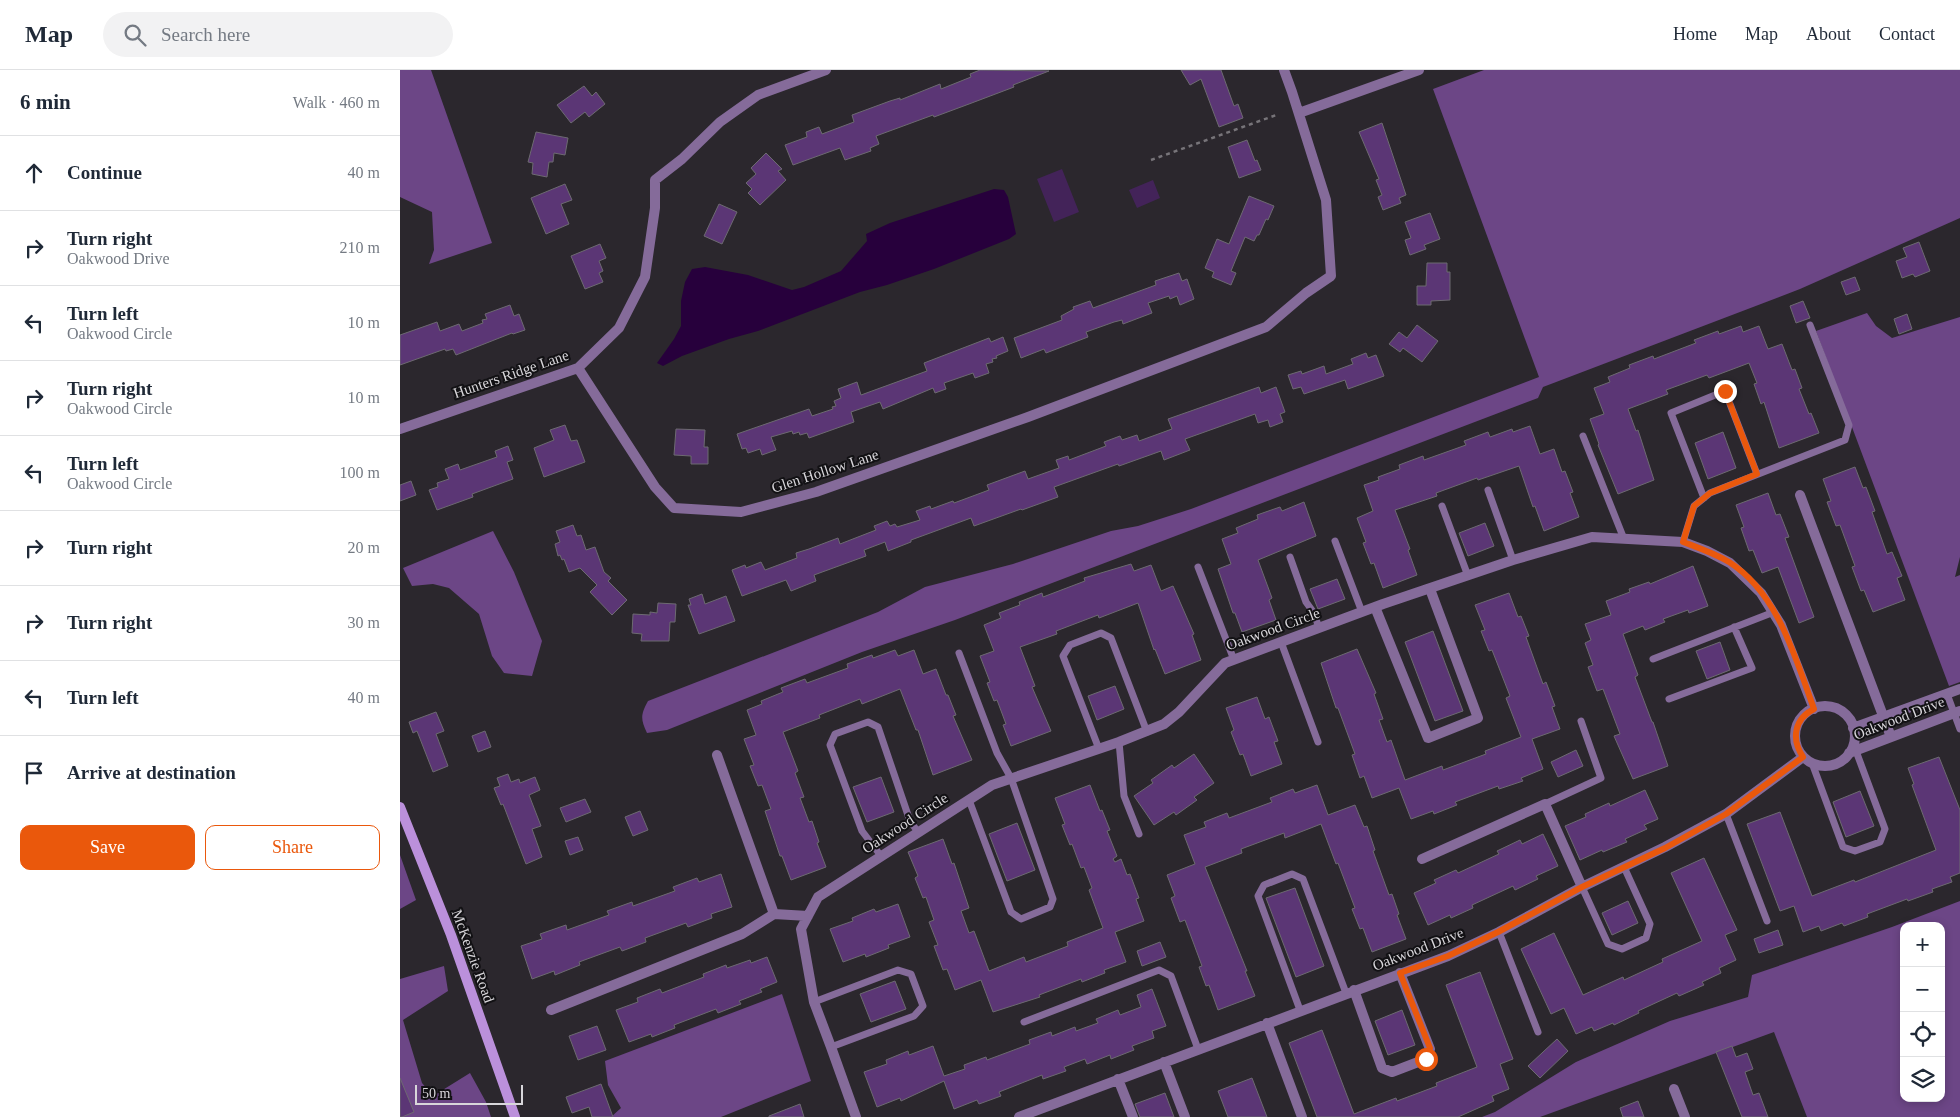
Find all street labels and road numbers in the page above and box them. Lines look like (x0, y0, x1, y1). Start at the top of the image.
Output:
street label: Hunters Ridge Lane (451, 347, 571, 401)
street label: Glen Hollow Lane (769, 446, 881, 496)
street label: Oakwood Circle (1224, 604, 1322, 653)
street label: Oakwood Drive (1851, 693, 1947, 743)
street label: Oakwood Circle (859, 789, 951, 857)
street label: McKenzie Road (449, 907, 497, 1005)
street label: Oakwood Drive (1370, 924, 1466, 974)

